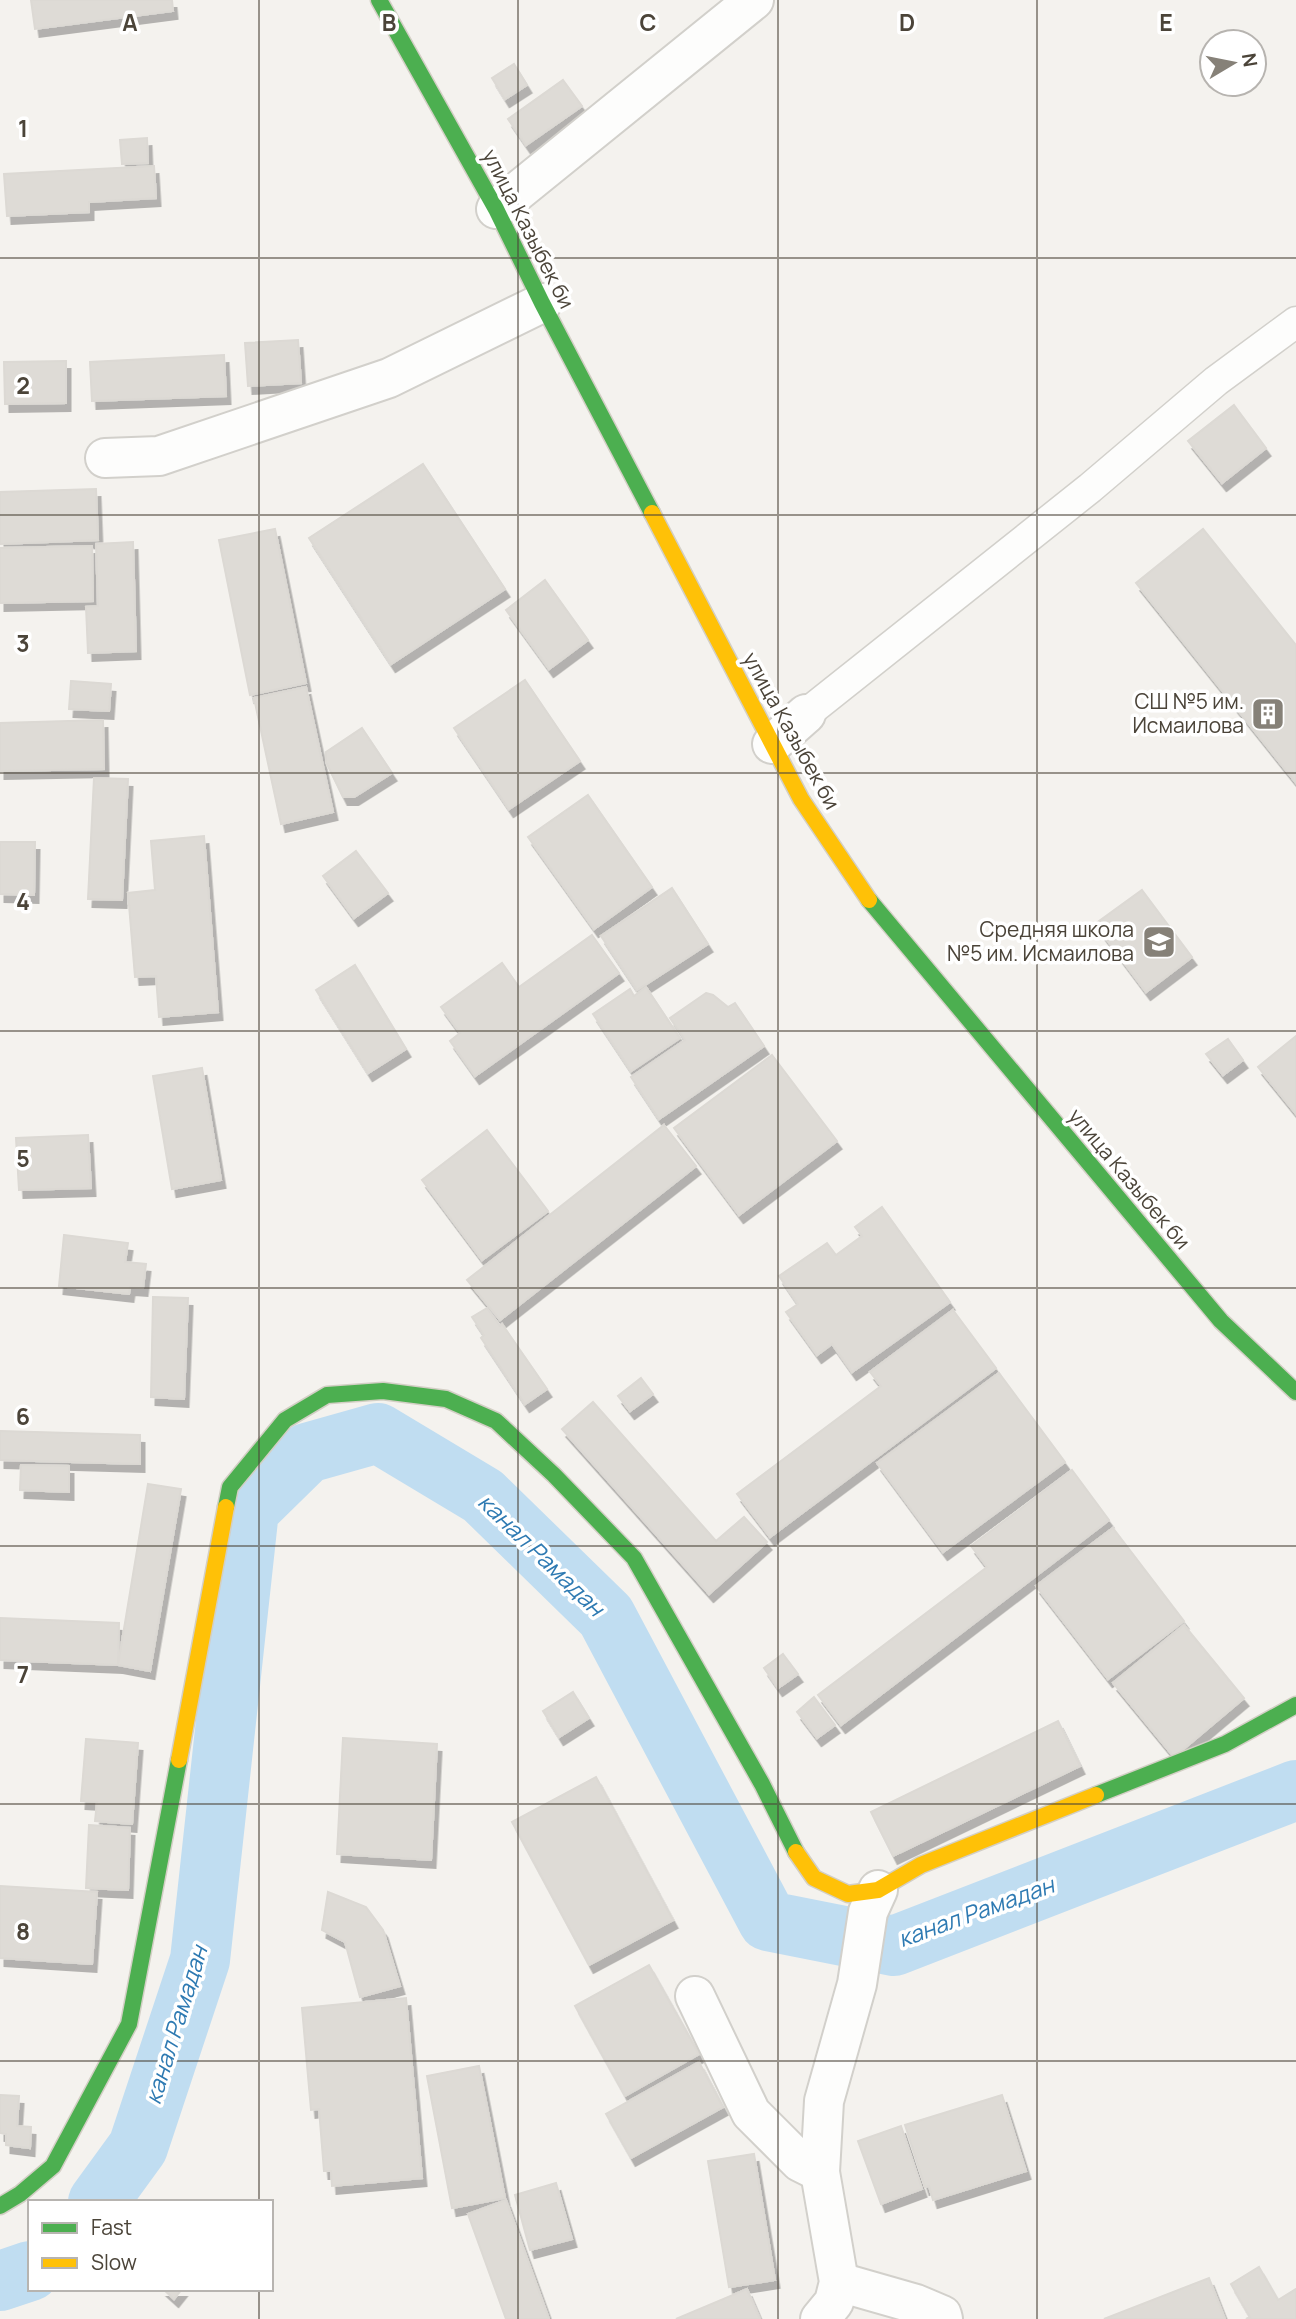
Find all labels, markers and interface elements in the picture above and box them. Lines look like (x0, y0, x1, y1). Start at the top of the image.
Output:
text: A (122, 6, 138, 38)
text: B (382, 6, 396, 38)
text: C (640, 6, 657, 38)
text: D (899, 6, 915, 38)
text: E (1159, 6, 1173, 38)
north arrow (1198, 28, 1268, 98)
text: N (1236, 51, 1264, 69)
text: 1 (18, 112, 28, 144)
street label: улица Казыбек би (477, 144, 581, 313)
text: 2 (16, 369, 30, 401)
text: 3 (16, 627, 30, 659)
street label: улица Казыбек би (737, 647, 847, 814)
place label: СШ №5 им. Исмаилова (1132, 687, 1244, 739)
building icon: СШ №5 им. Исмаилова (1249, 695, 1287, 733)
text: 4 (16, 885, 30, 917)
place label: Средняя школа №5 им. Исмаилова (947, 915, 1134, 967)
school or university icon: Средняя школа №5 им. Исмаилова (1140, 923, 1178, 961)
street label: улица Казыбек би (1063, 1102, 1197, 1255)
text: 5 (16, 1142, 30, 1174)
text: 6 (16, 1400, 30, 1432)
water label: канал Рамадан (472, 1486, 613, 1624)
text: 7 (17, 1658, 29, 1690)
water label: канал Рамадан (893, 1867, 1060, 1954)
text: 8 (16, 1915, 30, 1947)
water label: канал Рамадан (136, 1939, 215, 2108)
legend (28, 2200, 273, 2291)
text: Fast (91, 2213, 132, 2241)
text: Slow (91, 2248, 137, 2276)

